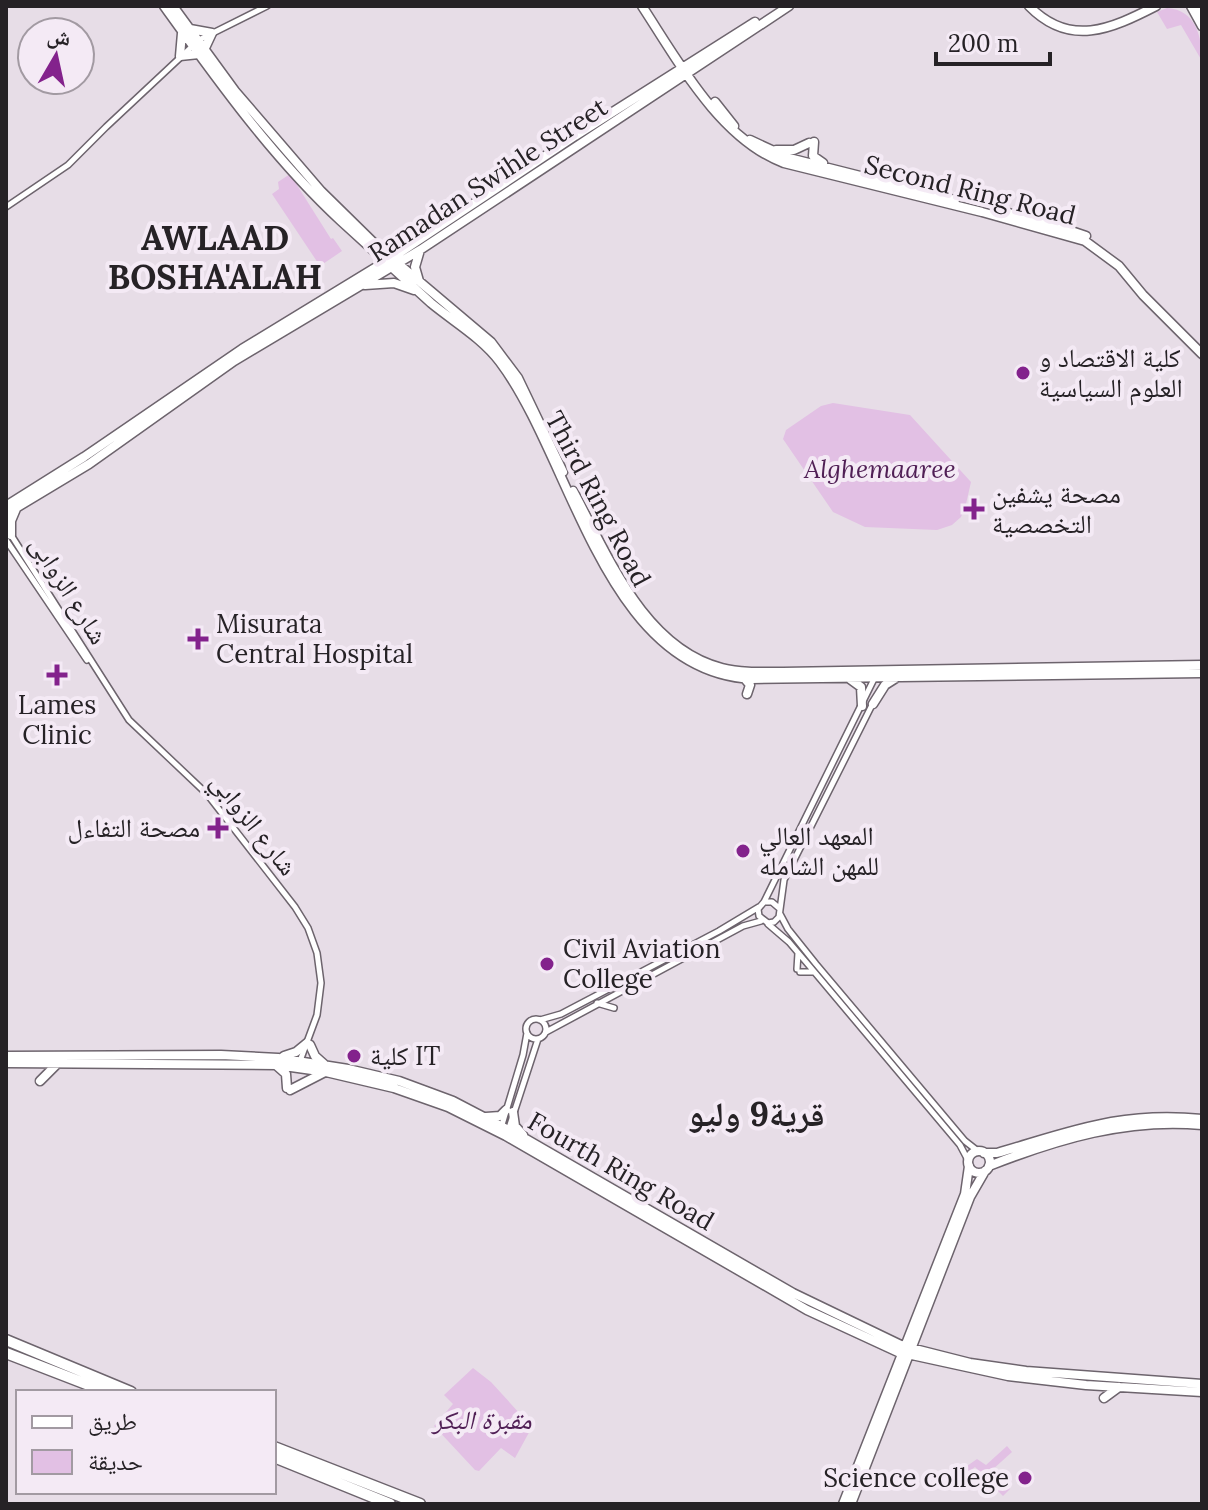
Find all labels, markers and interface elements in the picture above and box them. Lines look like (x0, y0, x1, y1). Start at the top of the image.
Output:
north arrow (16, 16, 96, 96)
scale bar (936, 16, 1050, 66)
text: ش (45, 21, 73, 52)
text: 200 m (948, 28, 1018, 59)
street label: Ramadan Swihle Street (362, 90, 613, 269)
street label: Second Ring Road (861, 147, 1079, 232)
district label: AWLAAD BOSHA'ALAH (108, 216, 322, 298)
place label: كلية الاقتصاد و العلوم السياسية (1039, 341, 1183, 406)
marker: كلية الاقتصاد و العلوم السياسية (1014, 364, 1032, 382)
street label: Third Ring Road (538, 405, 659, 592)
park label: Alghemaaree (803, 452, 956, 485)
place label: مصحة يشفين التخصصية (992, 477, 1121, 540)
marker: مصحة يشفين التخصصية (963, 498, 985, 520)
street label: شارع الزوابى (23, 529, 116, 650)
place label: Misurata Central Hospital (216, 607, 413, 670)
marker: Misurata Central Hospital (187, 628, 209, 650)
marker: Lames Clinic (46, 664, 68, 686)
place label: Lames Clinic (18, 688, 96, 751)
street label: شارع الزوابي (200, 766, 305, 885)
place label: مصحة التفاءل (67, 811, 200, 844)
marker: مصحة التفاءل (207, 817, 229, 839)
place label: المعهد العالي للمهن الشامله (759, 819, 879, 882)
marker: المعهد العالي للمهن الشامله (734, 842, 752, 860)
place label: Civil Aviation College (563, 932, 721, 995)
marker: Civil Aviation College (538, 955, 556, 973)
place label: كلية IT (370, 1039, 441, 1072)
marker: كلية IT (345, 1047, 363, 1065)
district label: قرية9 وليو (687, 1092, 825, 1135)
street label: Fourth Ring Road (522, 1104, 720, 1237)
legend (16, 1390, 276, 1494)
park label: مقبرة البكر (430, 1403, 532, 1436)
text: طريق (88, 1406, 137, 1437)
text: حديقة (88, 1446, 143, 1477)
place label: Science college (823, 1461, 1009, 1494)
marker: Science college (1016, 1469, 1034, 1487)

